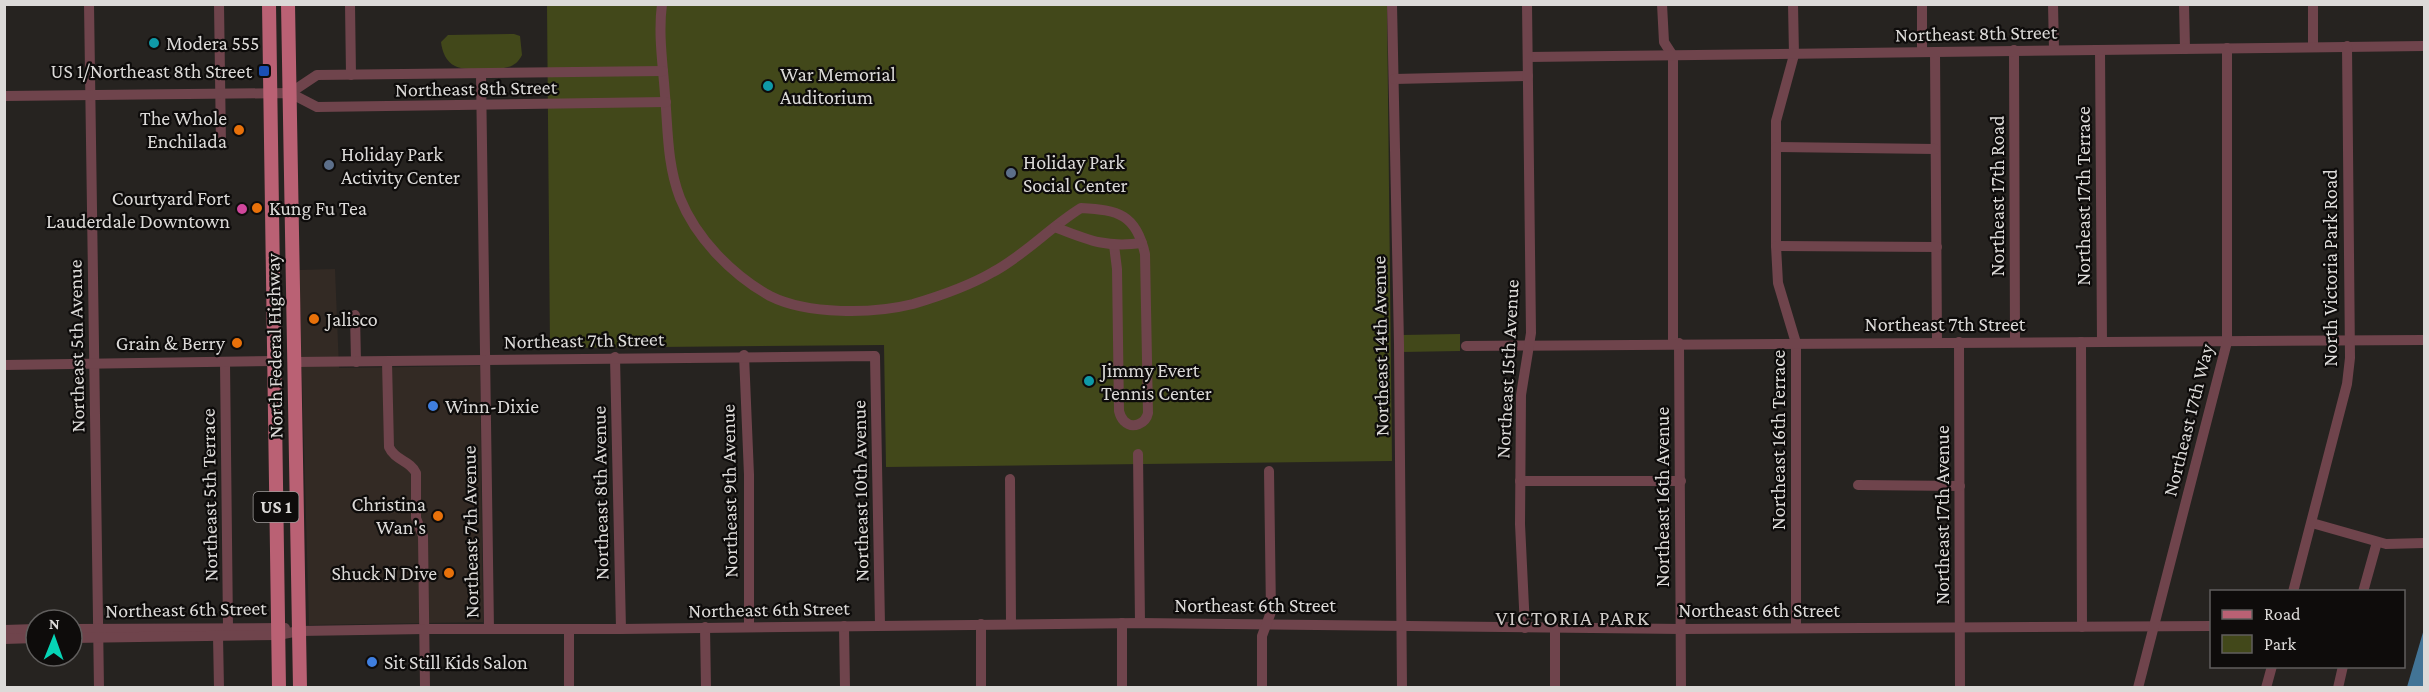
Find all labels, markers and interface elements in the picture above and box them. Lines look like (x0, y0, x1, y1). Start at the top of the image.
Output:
street label: Northeast 8th Street (1895, 21, 2058, 45)
place label: Modera 555 (166, 32, 259, 54)
marker: Modera 555 (147, 36, 161, 50)
place label: US 1/Northeast 8th Street (51, 60, 252, 82)
place label: War Memorial Auditorium (780, 63, 896, 108)
marker: US 1/Northeast 8th Street (257, 64, 271, 78)
street label: Northeast 8th Street (395, 76, 558, 100)
marker: War Memorial Auditorium (761, 79, 775, 93)
street label: Northeast 17th Terrace (2072, 106, 2094, 286)
place label: The Whole Enchilada (140, 107, 227, 152)
street label: Northeast 17th Road (1986, 115, 2008, 277)
marker: The Whole Enchilada (232, 123, 246, 137)
place label: Holiday Park Activity Center (341, 143, 460, 189)
place label: Holiday Park Social Center (1023, 151, 1128, 196)
marker: Holiday Park Activity Center (322, 158, 336, 172)
marker: Holiday Park Social Center (1004, 166, 1018, 180)
street label: North Victoria Park Road (2319, 169, 2341, 367)
place label: Courtyard Fort Lauderdale Downtown (46, 187, 230, 232)
place label: Kung Fu Tea (269, 197, 367, 220)
marker: Kung Fu Tea (250, 201, 264, 215)
marker: Courtyard Fort Lauderdale Downtown (235, 202, 249, 216)
street label: North Federal Highway (261, 252, 288, 439)
street label: Northeast 14th Avenue (1367, 255, 1393, 436)
street label: Northeast 5th Avenue (63, 259, 89, 433)
street label: Northeast 15th Avenue (1491, 278, 1523, 459)
place label: Jalisco (324, 308, 378, 331)
marker: Jalisco (307, 312, 321, 326)
street label: Northeast 7th Street (1865, 313, 2026, 335)
street label: Northeast 7th Street (503, 328, 665, 352)
place label: Grain & Berry (116, 332, 226, 355)
marker: Grain & Berry (230, 336, 244, 350)
street label: Northeast 17th Way (2158, 341, 2219, 499)
street label: Northeast 16th Terrace (1767, 350, 1789, 530)
place label: Jimmy Evert Tennis Center (1099, 359, 1212, 404)
marker: Jimmy Evert Tennis Center (1082, 374, 1096, 388)
place label: Winn-Dixie (445, 395, 539, 417)
marker: Winn-Dixie (426, 399, 440, 413)
street label: Northeast 10th Avenue (847, 400, 873, 582)
street label: Northeast 9th Avenue (716, 404, 742, 578)
street label: Northeast 8th Avenue (587, 405, 613, 580)
street label: Northeast 16th Avenue (1651, 407, 1673, 587)
street label: Northeast 5th Terrace (196, 408, 222, 582)
street label: Northeast 17th Avenue (1931, 425, 1953, 605)
street label: Northeast 7th Avenue (457, 445, 483, 619)
road number: US 1 (254, 492, 298, 522)
place label: Christina Wan's (351, 493, 426, 538)
marker: Christina Wan's (431, 509, 445, 523)
place label: Shuck N Dive (331, 562, 437, 584)
marker: Shuck N Dive (442, 566, 456, 580)
legend (2210, 590, 2405, 668)
street label: Northeast 6th Street (1174, 594, 1336, 616)
street label: Northeast 6th Street (105, 597, 267, 621)
street label: Northeast 6th Street (688, 597, 850, 621)
street label: Northeast 6th Street (1678, 599, 1840, 621)
text: Road (2264, 604, 2301, 624)
district label: VICTORIA PARK (1496, 606, 1650, 630)
north arrow (24, 608, 84, 668)
text: N (49, 615, 60, 632)
text: Park (2264, 634, 2296, 654)
place label: Sit Still Kids Salon (384, 651, 528, 673)
marker: Sit Still Kids Salon (365, 655, 379, 669)

